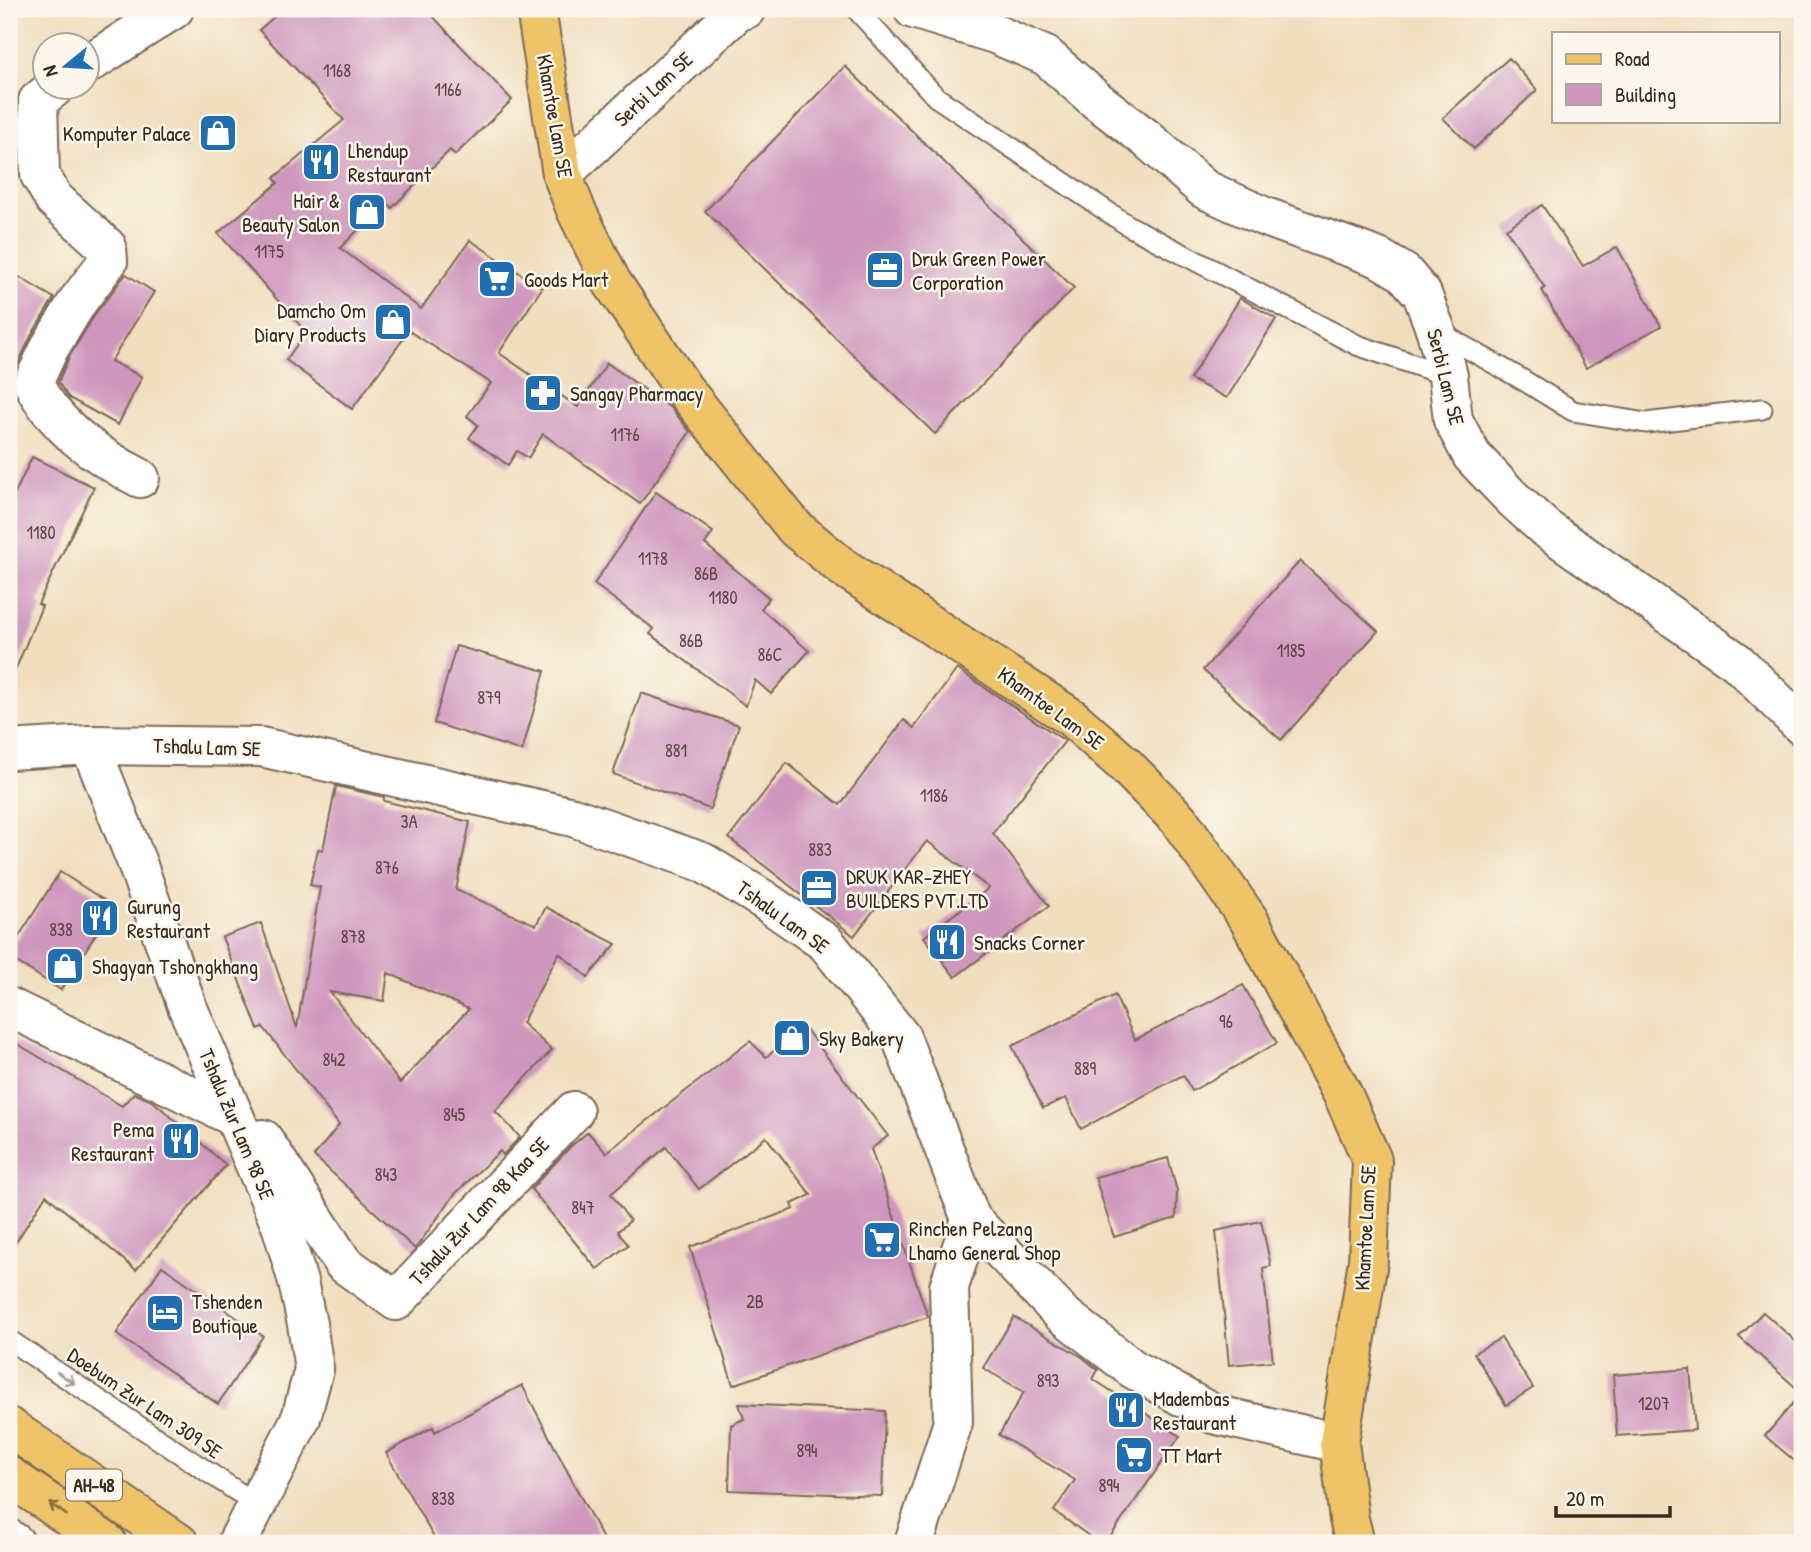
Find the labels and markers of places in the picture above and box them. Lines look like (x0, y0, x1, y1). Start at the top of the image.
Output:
shop icon: Komputer Palace (197, 112, 239, 154)
place label: Komputer Palace (63, 119, 191, 148)
place label: Lhendup Restaurant (348, 136, 432, 189)
restaurant icon: Lhendup Restaurant (300, 141, 342, 183)
place label: Hair & Beauty Salon (242, 186, 340, 239)
shop icon: Hair & Beauty Salon (346, 191, 388, 233)
place label: Druk Green Power Corporation (912, 244, 1046, 297)
office icon: Druk Green Power Corporation (864, 249, 906, 291)
supermarket icon: Goods Mart (476, 258, 518, 300)
place label: Goods Mart (524, 265, 609, 294)
place label: Damcho Om Diary Products (255, 296, 366, 349)
shop icon: Damcho Om Diary Products (372, 301, 414, 343)
pharmacy icon: Sangay Pharmacy (522, 372, 564, 414)
place label: Sangay Pharmacy (570, 379, 704, 408)
place label: DRUK KAR-ZHEY BUILDERS PVT.LTD (846, 862, 988, 915)
office icon: DRUK KAR-ZHEY BUILDERS PVT.LTD (798, 867, 840, 909)
place label: Gurung Restaurant (127, 892, 211, 945)
restaurant icon: Gurung Restaurant (79, 897, 121, 939)
restaurant icon: Snacks Corner (926, 921, 968, 963)
place label: Snacks Corner (974, 928, 1085, 957)
shop icon: Shagyan Tshongkhang (44, 945, 86, 987)
place label: Shagyan Tshongkhang (92, 952, 258, 981)
shop icon: Sky Bakery (771, 1017, 813, 1059)
place label: Sky Bakery (819, 1024, 904, 1053)
place label: Pema Restaurant (71, 1115, 155, 1168)
restaurant icon: Pema Restaurant (160, 1120, 202, 1162)
place label: Rinchen Pelzang Lhamo General Shop (909, 1214, 1060, 1267)
supermarket icon: Rinchen Pelzang Lhamo General Shop (861, 1219, 903, 1261)
place label: Tshenden Boutique (192, 1287, 263, 1340)
hotel icon: Tshenden Boutique (144, 1292, 186, 1334)
place label: Madembas Restaurant (1153, 1384, 1237, 1437)
restaurant icon: Madembas Restaurant (1105, 1389, 1147, 1431)
supermarket icon: TT Mart (1113, 1434, 1155, 1476)
place label: TT Mart (1161, 1441, 1222, 1470)

